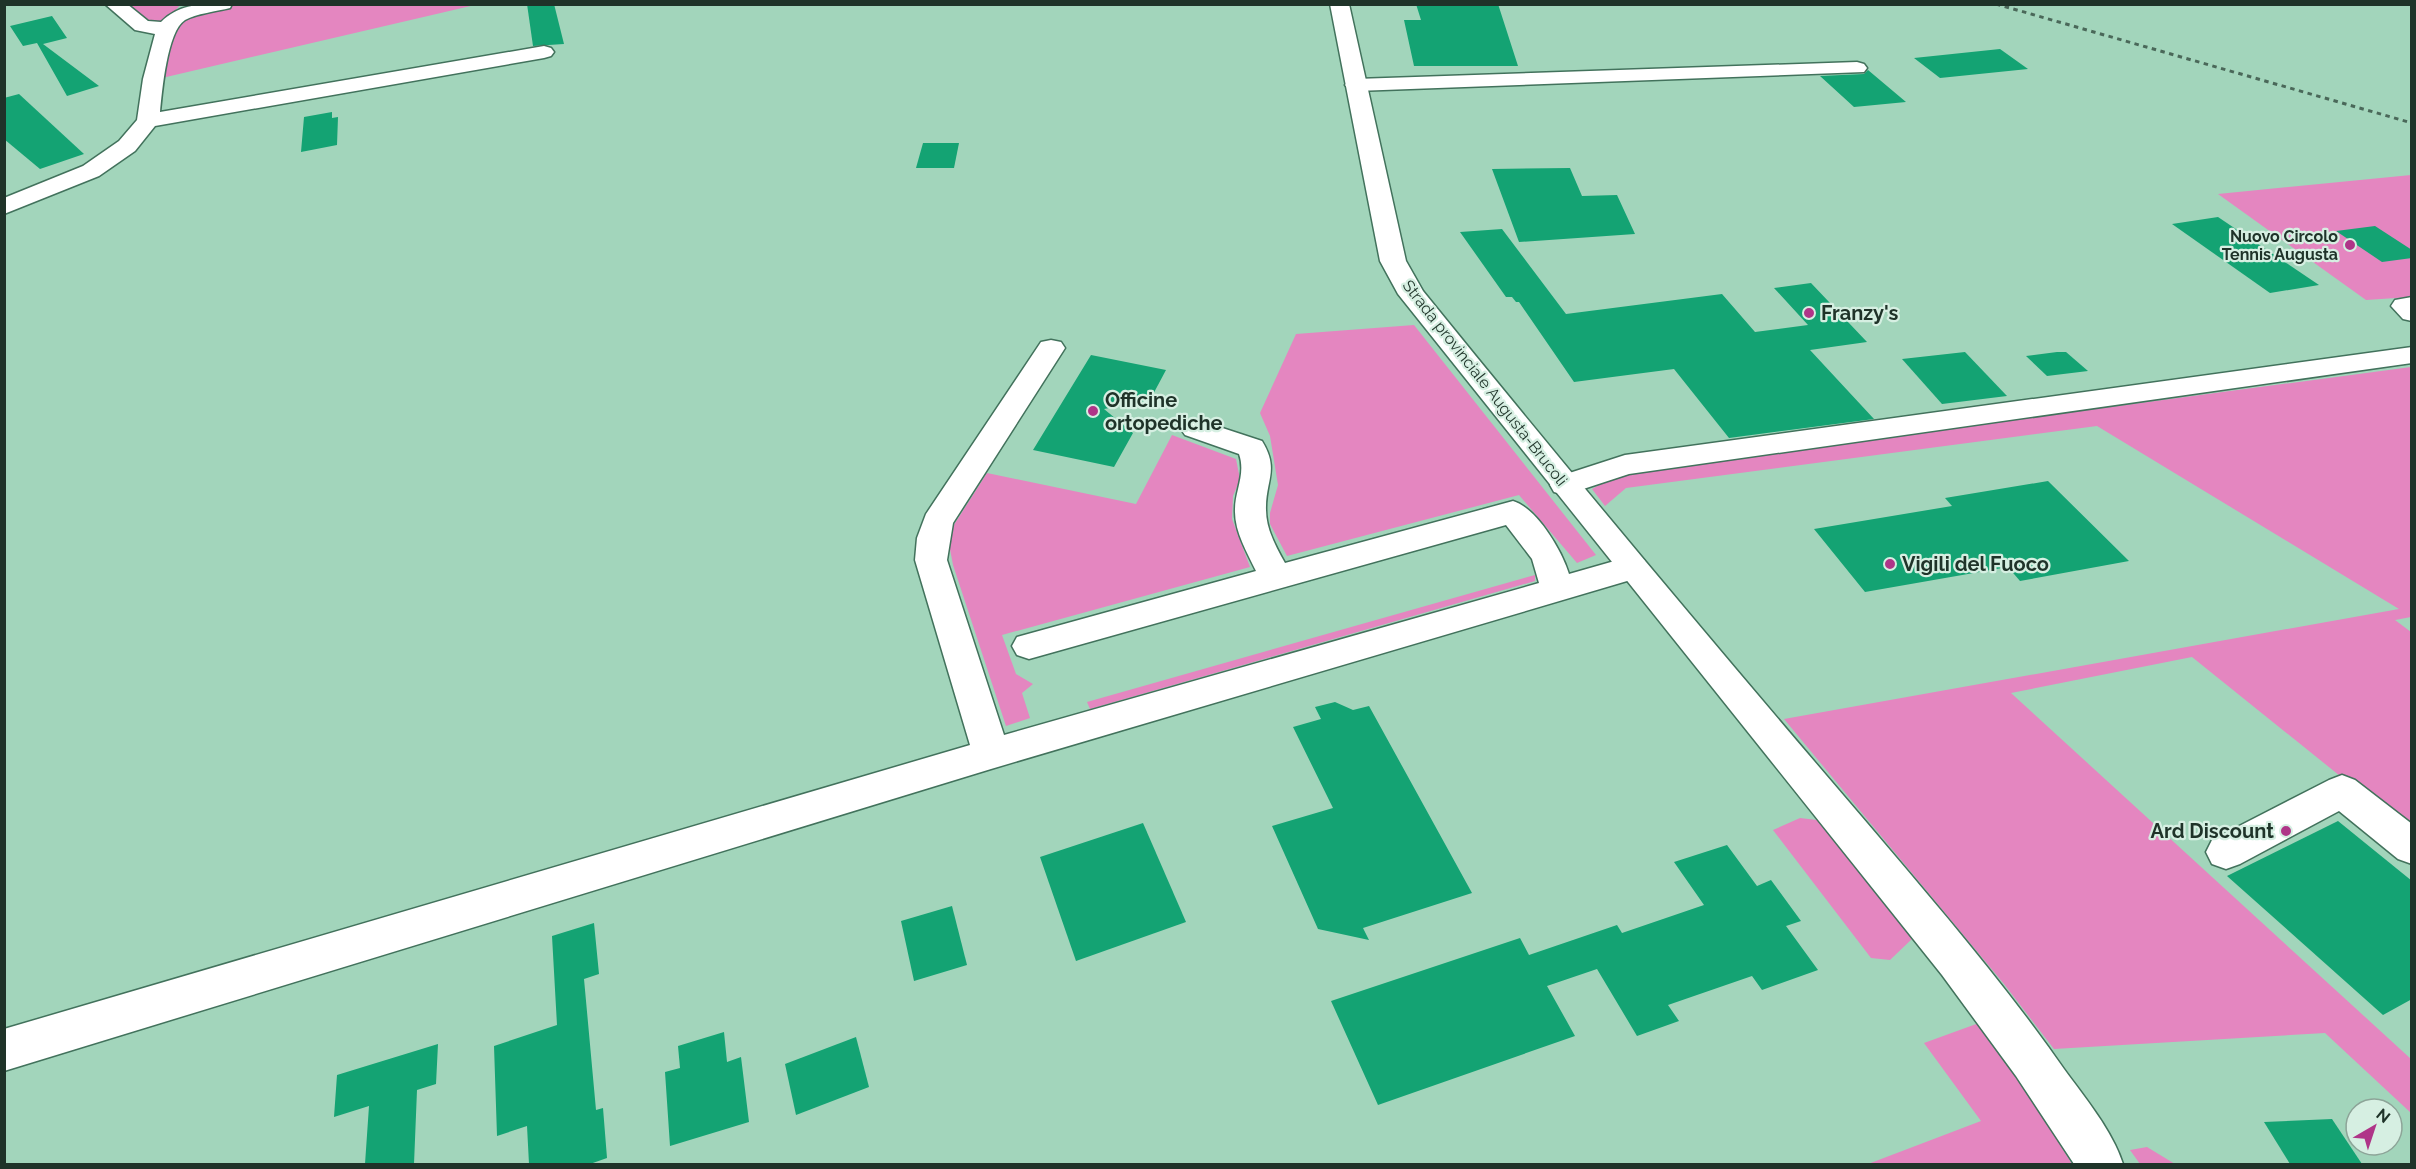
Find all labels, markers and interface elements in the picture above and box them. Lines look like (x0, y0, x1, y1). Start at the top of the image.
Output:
place label: Nuovo Circolo Tennis Augusta (2222, 227, 2338, 264)
marker: Nuovo Circolo Tennis Augusta (2343, 238, 2357, 252)
street label: Strada provinciale Augusta-Brucoli (1399, 276, 1571, 490)
place label: Franzy's (1821, 301, 1899, 325)
marker: Franzy's (1802, 306, 1816, 320)
place label: Officine ortopediche (1105, 388, 1223, 435)
marker: Officine ortopediche (1086, 404, 1100, 418)
place label: Vigili del Fuoco (1902, 552, 2049, 576)
marker: Vigili del Fuoco (1883, 557, 1897, 571)
place label: Ard Discount (2151, 819, 2274, 843)
marker: Ard Discount (2279, 824, 2293, 838)
north arrow (2344, 1097, 2404, 1157)
text: N (2372, 1105, 2394, 1127)

